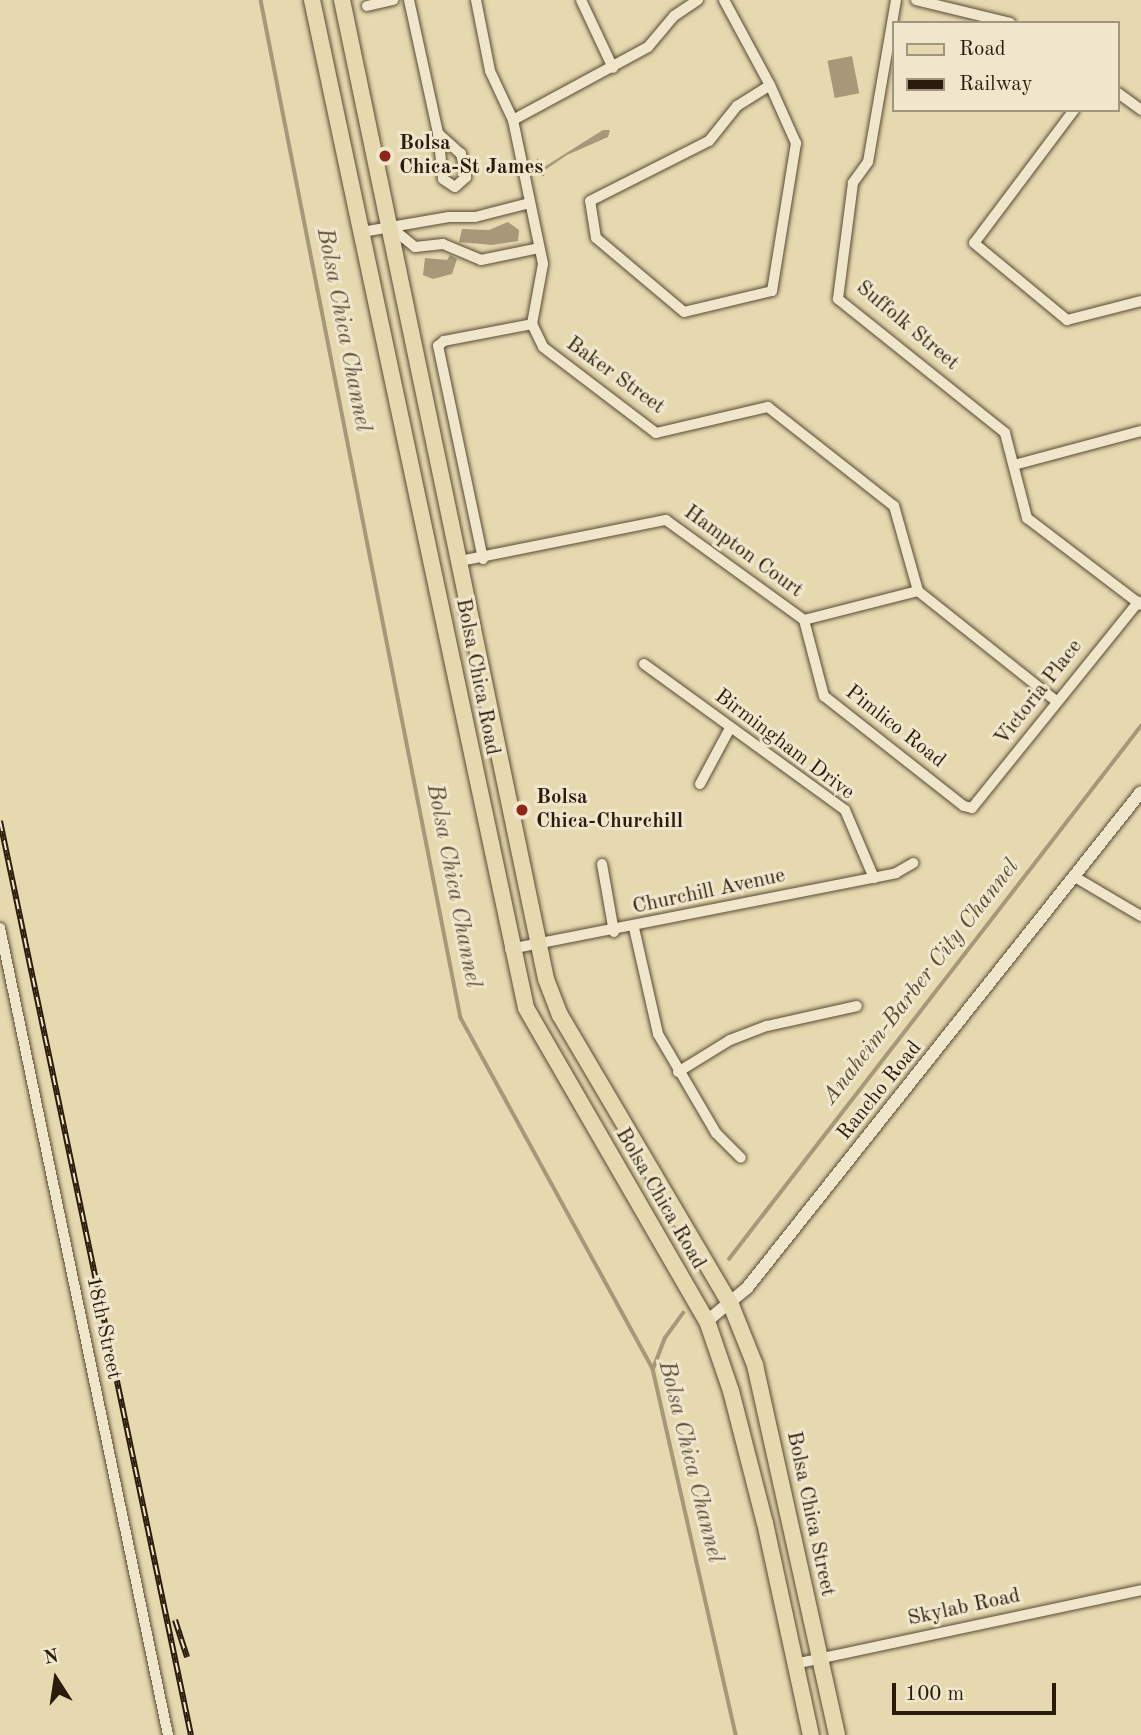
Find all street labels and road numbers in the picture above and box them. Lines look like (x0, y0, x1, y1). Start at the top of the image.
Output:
street label: Suffolk Street (850, 276, 964, 376)
street label: Baker Street (561, 332, 669, 420)
street label: Hampton Court (679, 500, 807, 604)
street label: Bolsa Chica Road (449, 596, 505, 758)
street label: Victoria Place (990, 635, 1088, 751)
street label: Pimlico Road (840, 680, 950, 774)
street label: Birmingham Drive (709, 684, 859, 806)
street label: Churchill Avenue (630, 864, 788, 920)
street label: Rancho Road (832, 1036, 928, 1146)
street label: Bolsa Chica Road (609, 1124, 711, 1274)
street label: 18th Street (80, 1274, 126, 1382)
street label: Bolsa Chica Street (780, 1429, 840, 1599)
street label: Skylab Road (905, 1584, 1023, 1632)

